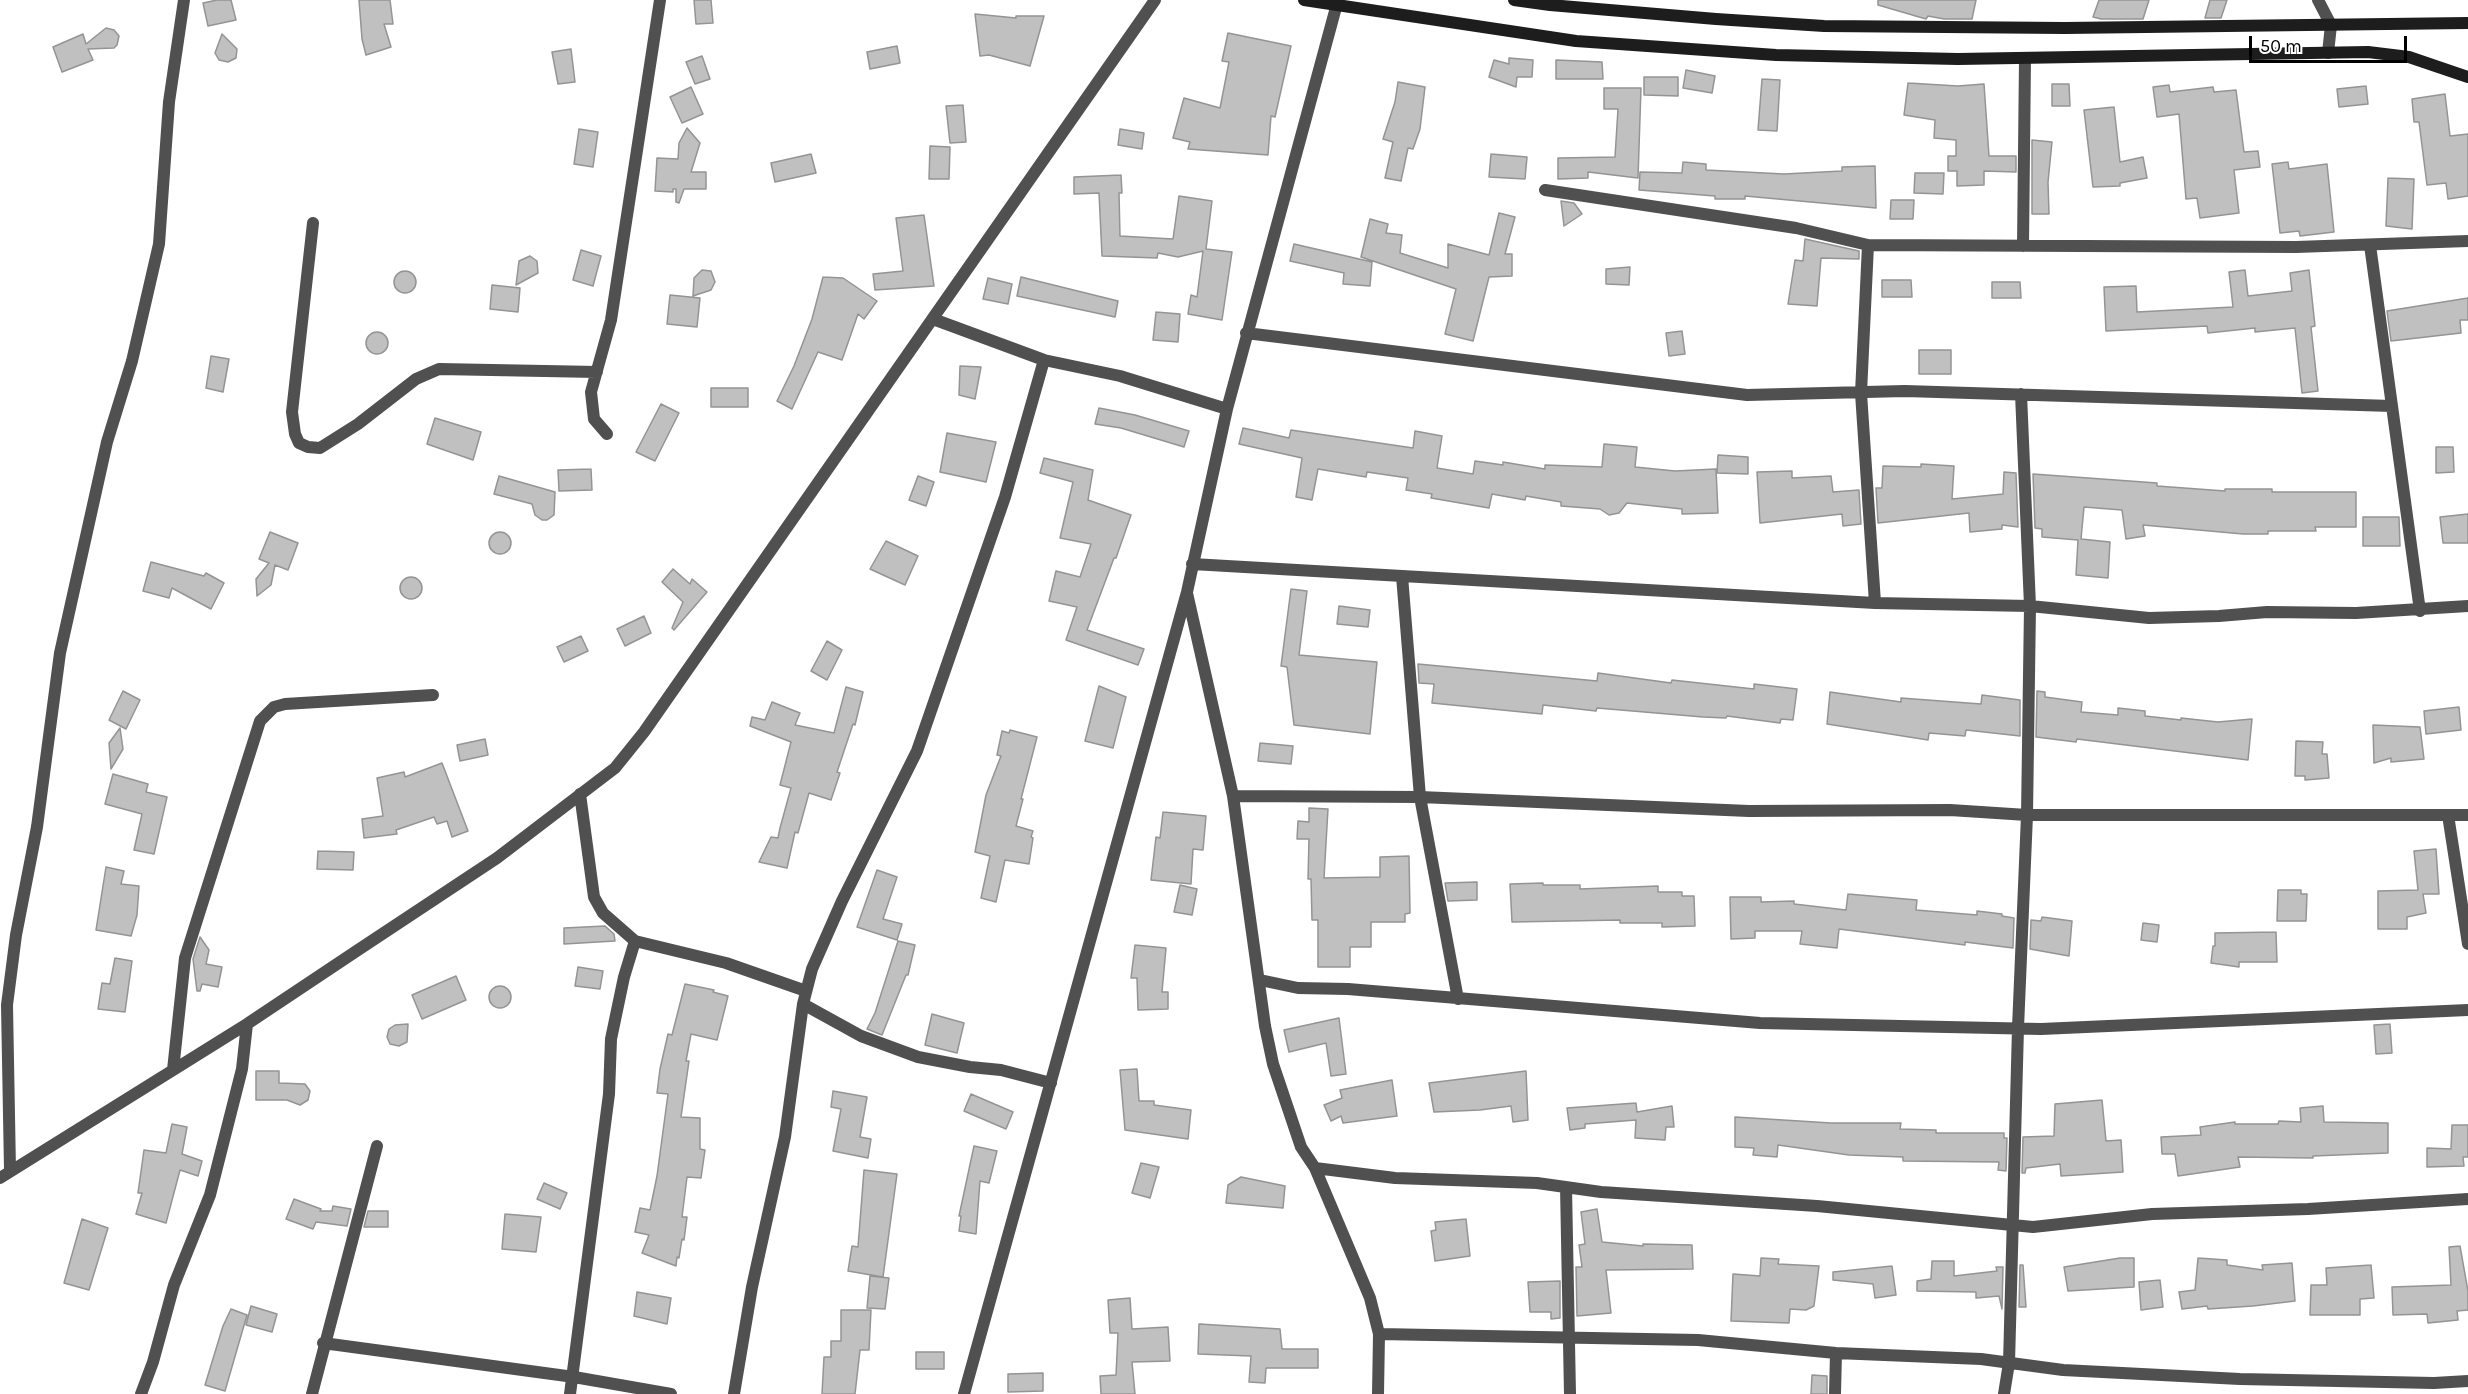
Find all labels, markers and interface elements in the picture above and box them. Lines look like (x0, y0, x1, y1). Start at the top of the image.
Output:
scale bar (2252, 24, 2410, 62)
text: 50 m (2260, 35, 2302, 57)

